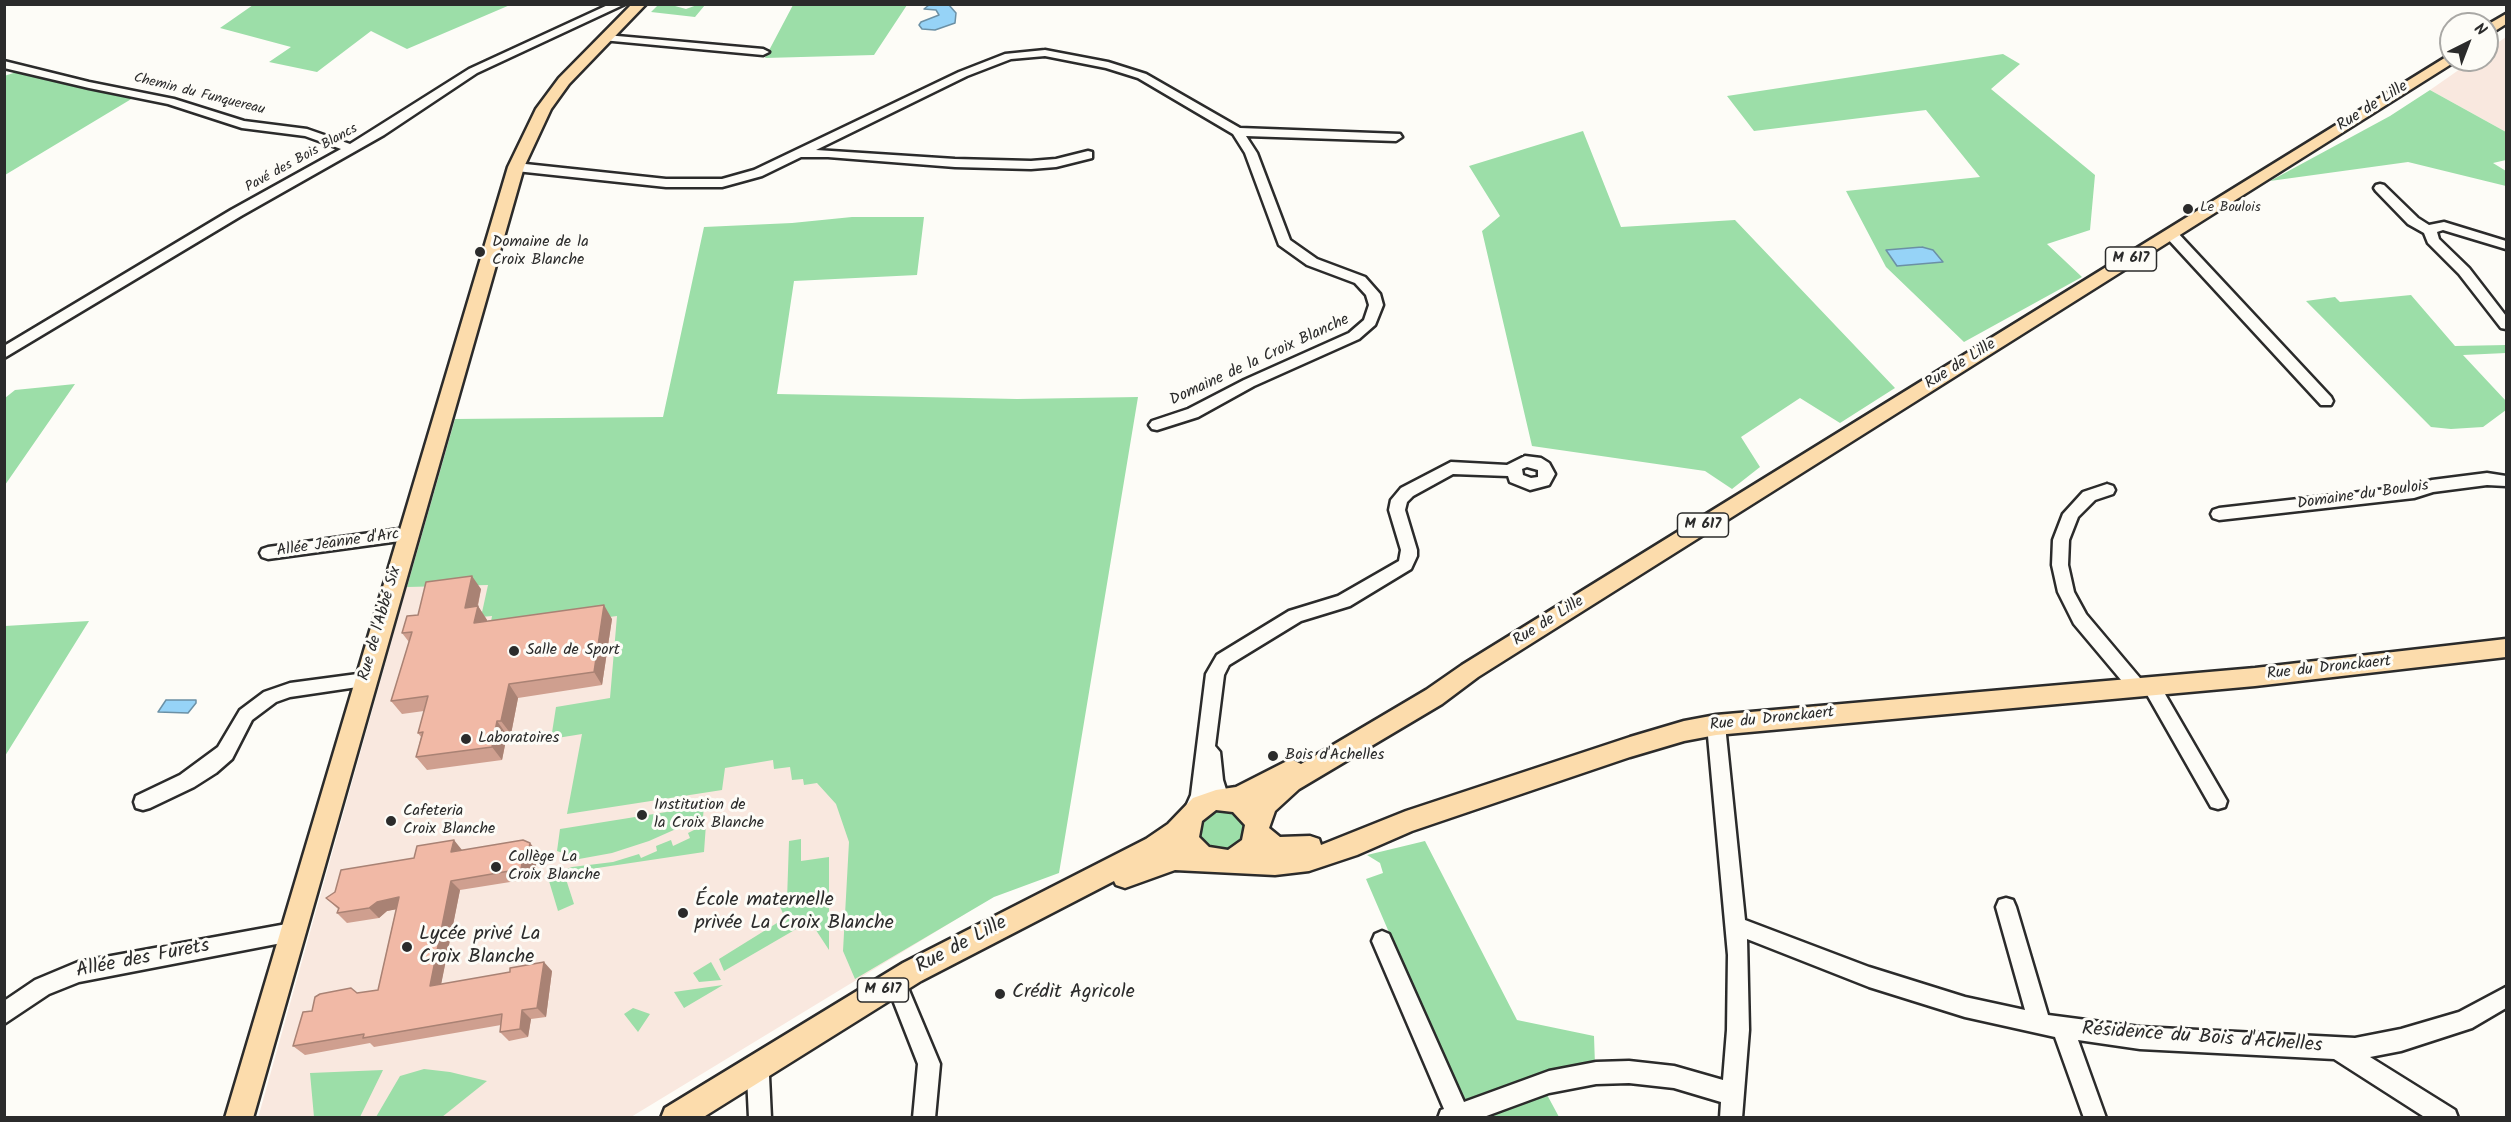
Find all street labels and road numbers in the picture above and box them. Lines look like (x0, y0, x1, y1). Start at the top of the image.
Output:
street label: Chemin du Funquereau (132, 71, 266, 119)
street label: Rue de Lille (2334, 78, 2412, 136)
street label: Pavé des Bois Blancs (243, 121, 361, 197)
road number: M 617 (2106, 247, 2156, 271)
street label: Domaine de la Croix Blanche (1167, 311, 1353, 411)
street label: Rue de Lille (1922, 336, 2000, 394)
street label: Domaine du Boulois (2296, 477, 2430, 515)
road number: M 617 (1678, 513, 1728, 537)
street label: Allée Jeanne d'Arc (276, 526, 400, 562)
street label: Rue de l'Abbé Six (356, 565, 406, 683)
street label: Rue de Lille (1510, 593, 1588, 651)
street label: Rue du Dronckaert (2266, 653, 2392, 685)
street label: Rue du Dronckaert (1709, 704, 1835, 736)
street label: Rue de Lille (912, 912, 1012, 980)
street label: Allée des Furets (74, 935, 212, 985)
road number: M 617 (858, 978, 908, 1002)
street label: Résidence du Bois d'Achelles (2081, 1019, 2323, 1059)

